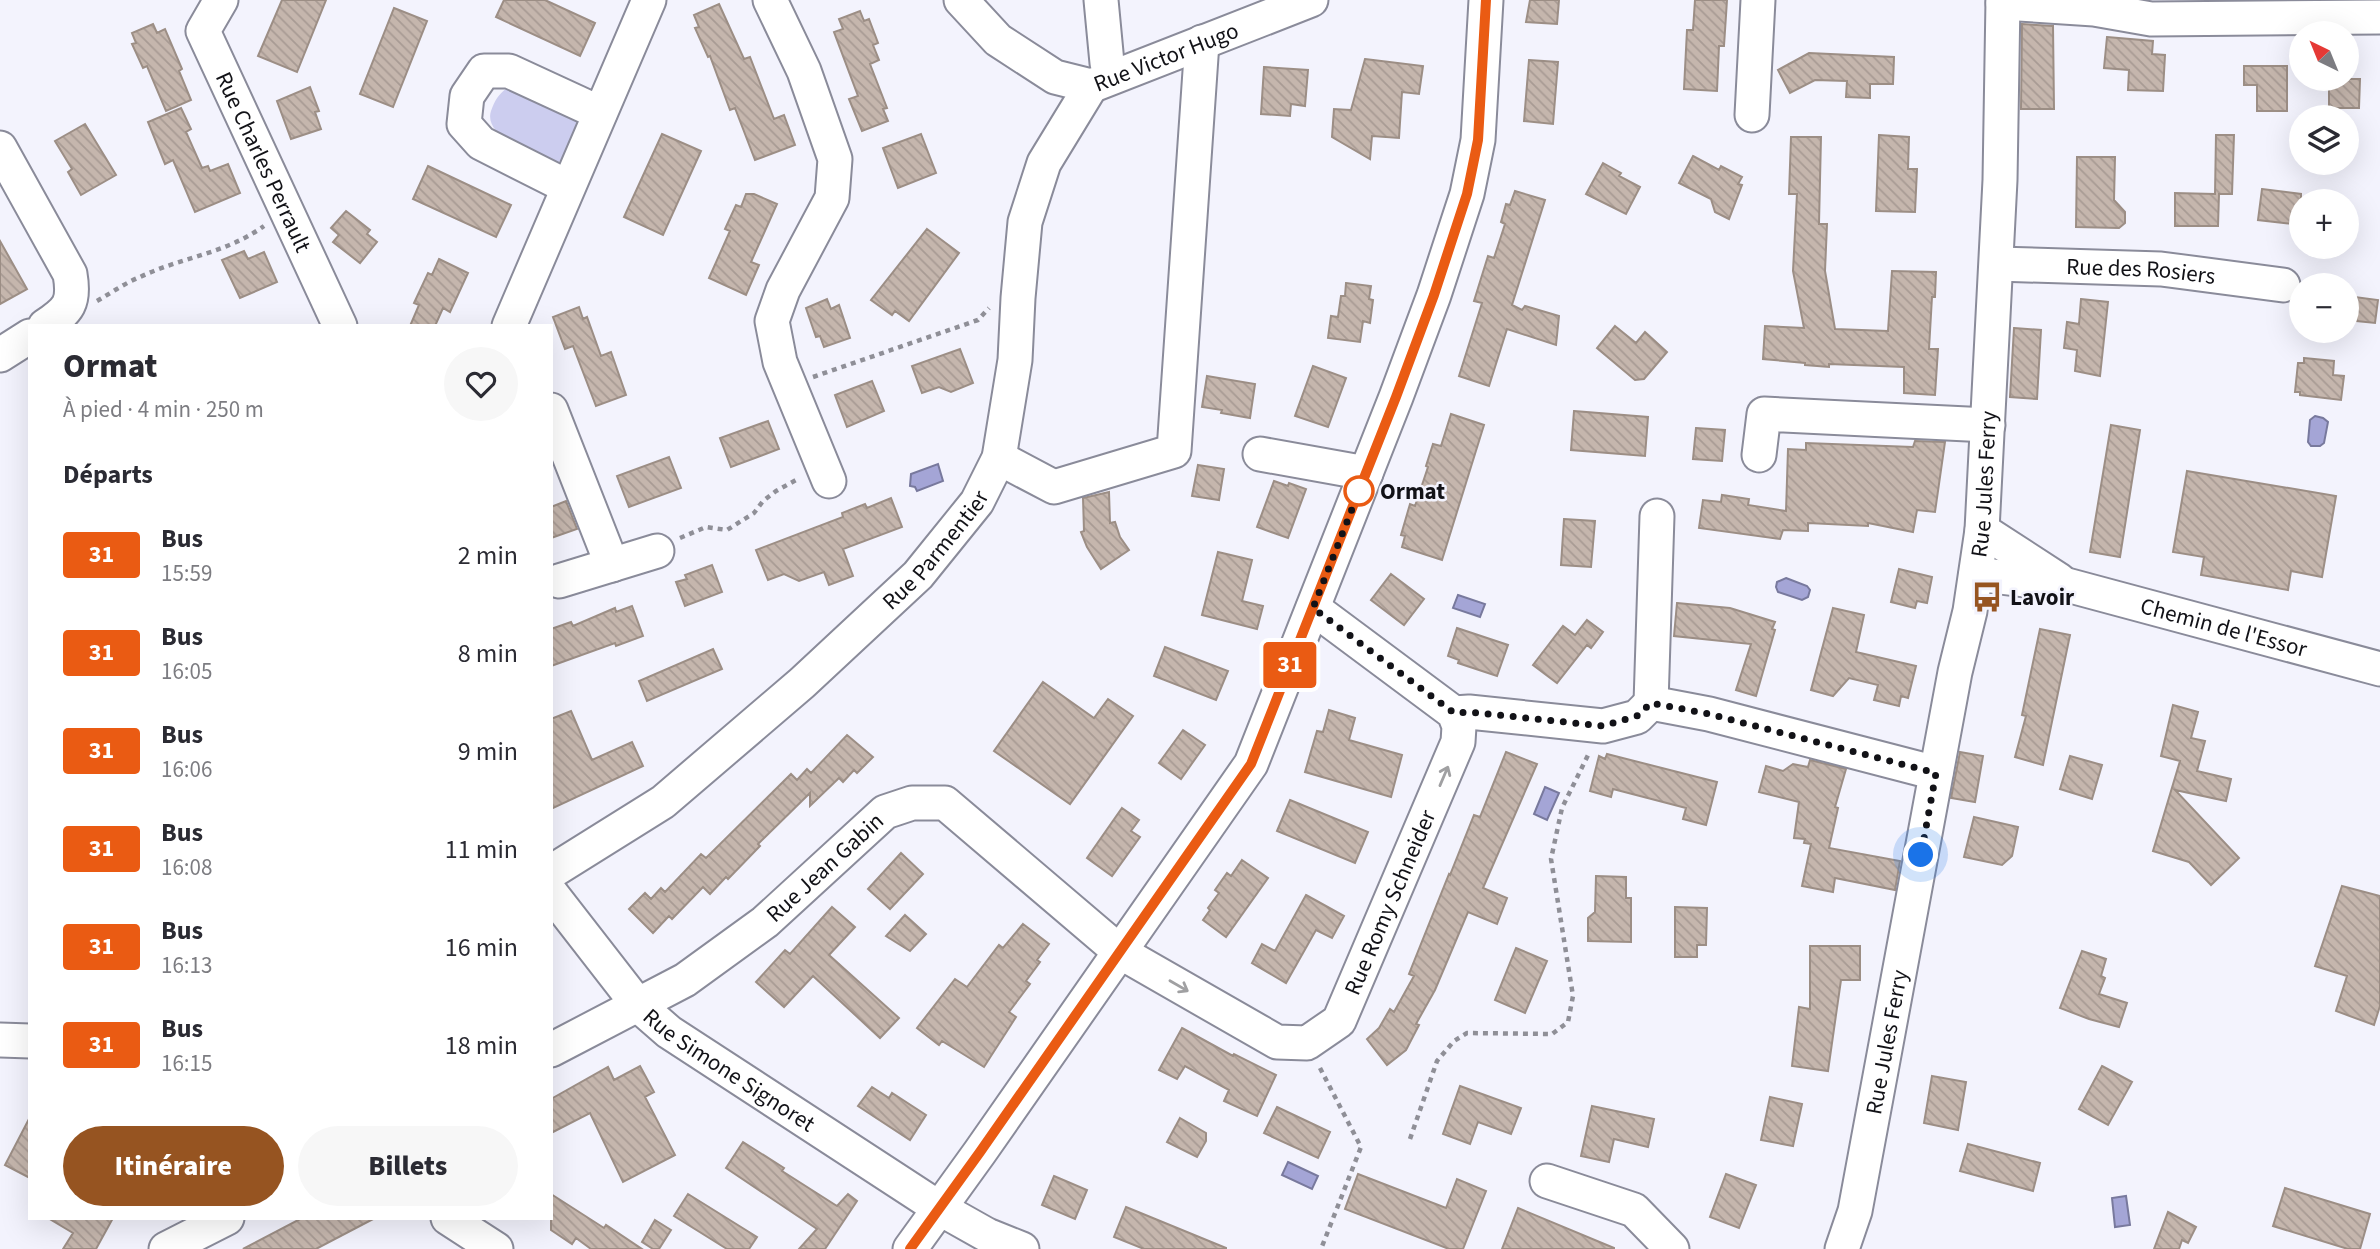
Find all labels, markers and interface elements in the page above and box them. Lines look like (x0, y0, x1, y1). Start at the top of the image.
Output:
street label: Rue Victor Hugo (1089, 14, 1243, 100)
north arrow (2289, 21, 2359, 91)
map controls (2289, 21, 2359, 343)
street label: Rue Charles Perrault (207, 66, 319, 258)
button: layers (2289, 105, 2359, 175)
button: + (2289, 189, 2359, 259)
street label: Rue des Rosiers (2066, 250, 2217, 293)
button: − (2289, 273, 2359, 343)
text: Ormat (63, 343, 157, 390)
button: heart (444, 347, 518, 421)
text: À pied · 4 min · 250 m (63, 393, 264, 426)
street label: Rue Jules Ferry (1962, 410, 2005, 560)
text: Départs (63, 456, 153, 493)
place label: Ormat (1380, 475, 1445, 508)
marker: Ormat (1344, 476, 1374, 506)
street label: Rue Parmentier (875, 484, 998, 618)
text: Bus (161, 520, 203, 557)
text: 31 (89, 537, 114, 572)
text: 2 min (458, 537, 518, 574)
text: 15:59 (161, 557, 212, 590)
bus stop icon: Lavoir (1970, 580, 2004, 614)
place label: Lavoir (2010, 581, 2075, 614)
street label: Chemin de l'Essor (2137, 589, 2312, 666)
text: Bus (161, 618, 203, 655)
text: 31 (89, 635, 114, 670)
text: 8 min (458, 635, 518, 672)
line badge: 31 (1258, 642, 1322, 688)
text: 31 (1277, 647, 1303, 682)
text: 16:05 (161, 655, 212, 688)
text: Bus (161, 716, 203, 753)
text: 31 (89, 733, 114, 768)
text: 9 min (458, 733, 518, 770)
text: 16:06 (161, 753, 212, 786)
one-way arrow (1438, 766, 1451, 787)
street label: Rue Romy Schneider (1336, 804, 1445, 1000)
street label: Rue Jean Gabin (759, 805, 891, 930)
text: Bus (161, 814, 203, 851)
text: 31 (89, 831, 114, 866)
text: 11 min (445, 831, 518, 868)
your location (1903, 837, 1938, 872)
text: 16:08 (161, 851, 212, 884)
text: Bus (161, 912, 203, 949)
text: 31 (89, 929, 114, 964)
text: 16 min (445, 929, 518, 966)
text: 16:13 (161, 949, 212, 982)
street label: Rue Jules Ferry (1857, 967, 1916, 1117)
one-way arrow (1169, 979, 1189, 993)
street label: Rue Simone Signoret (636, 1001, 822, 1140)
text: Bus (161, 1010, 203, 1047)
text: 31 (89, 1027, 114, 1062)
text: 18 min (445, 1027, 518, 1064)
text: 16:15 (161, 1047, 212, 1080)
button: Itinéraire (63, 1126, 284, 1206)
button: Billets (298, 1126, 518, 1206)

